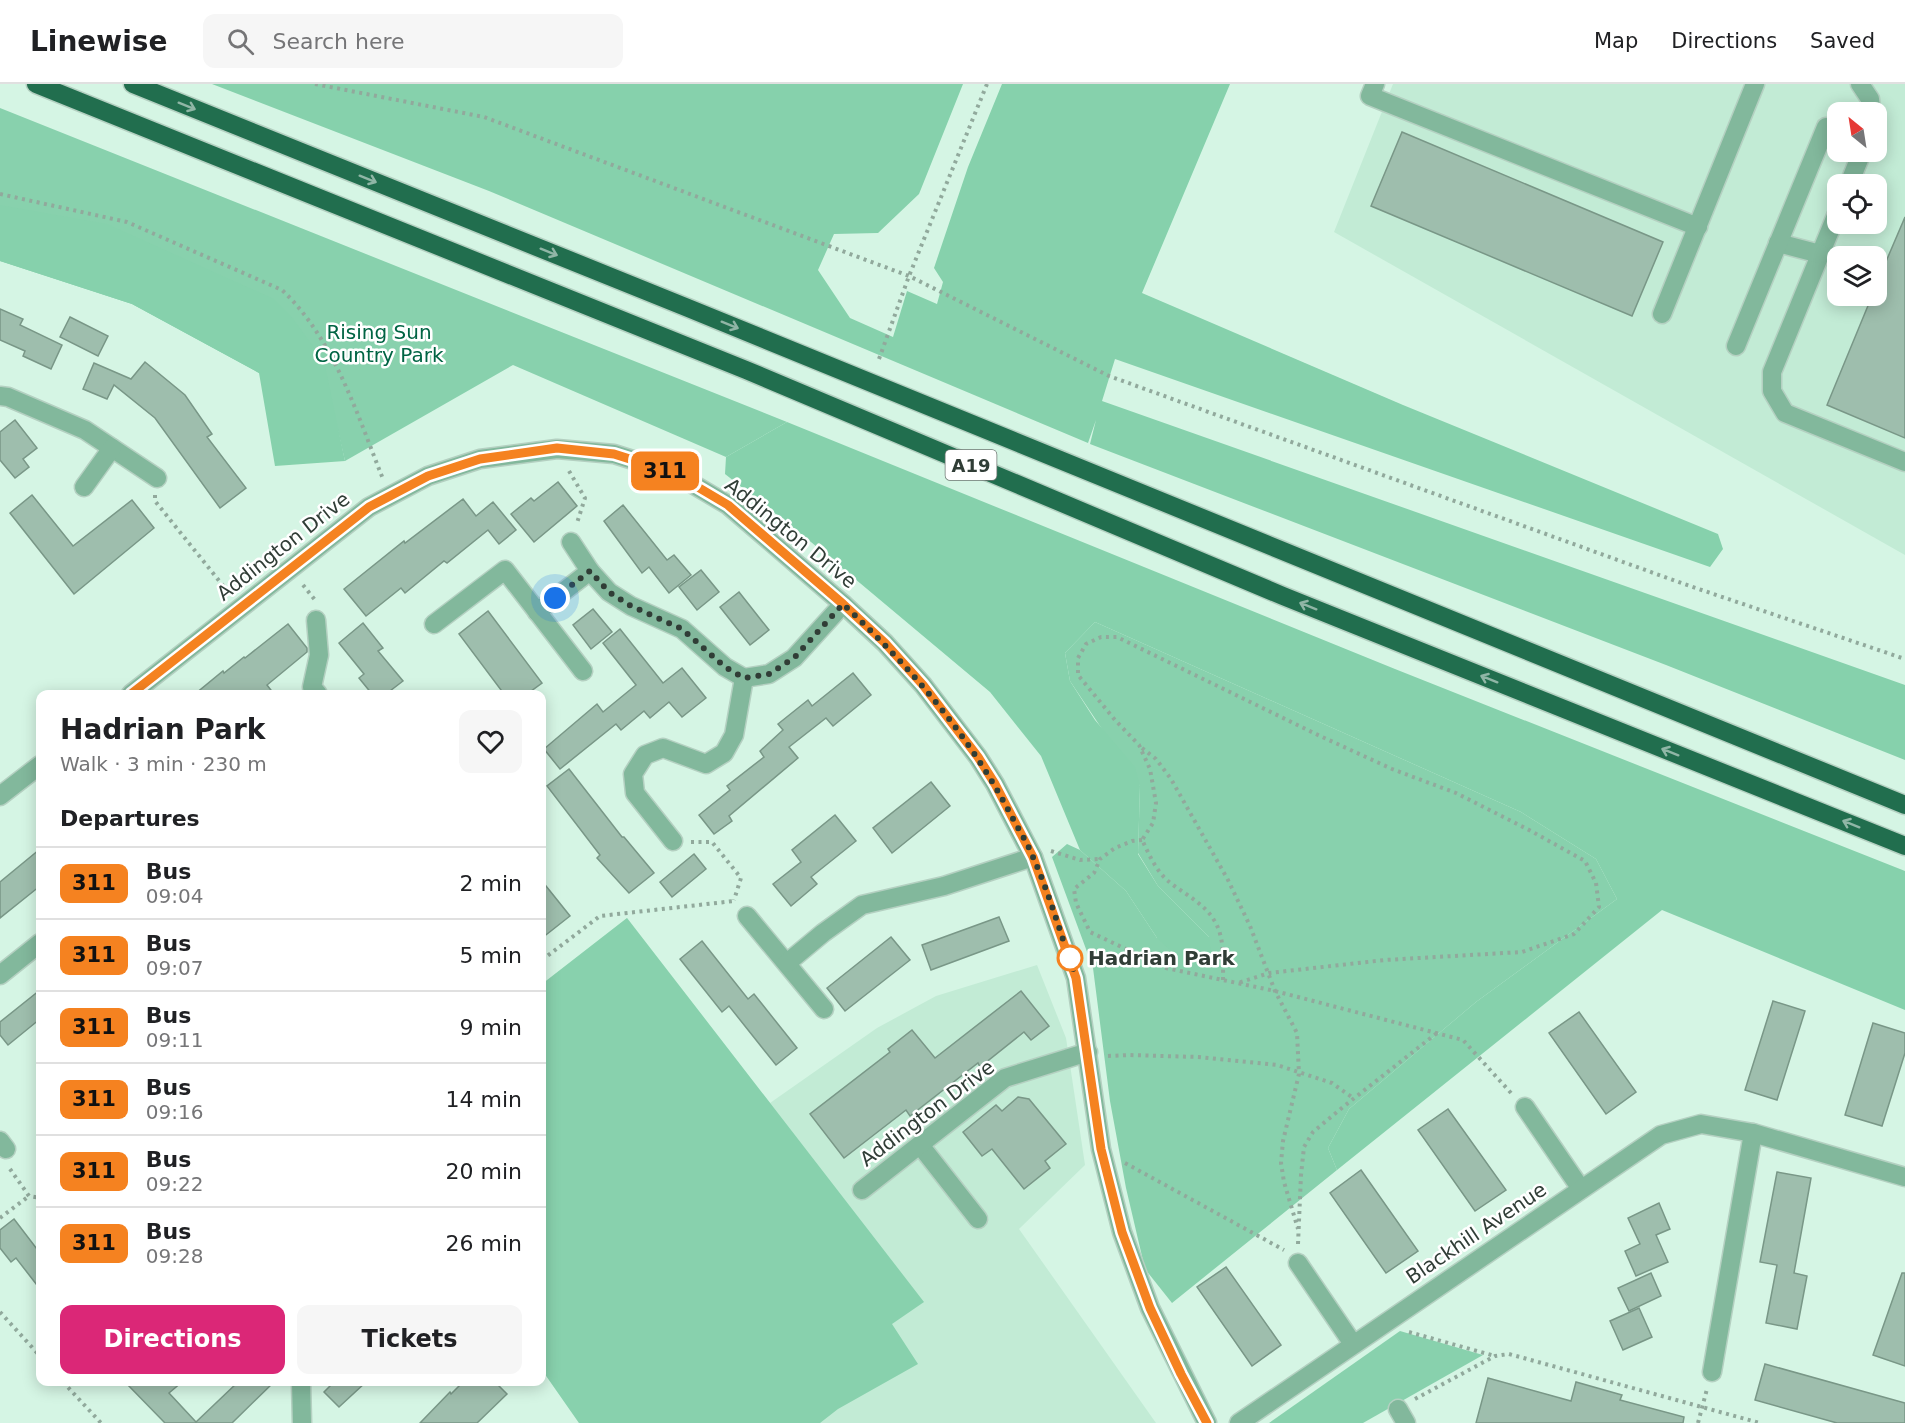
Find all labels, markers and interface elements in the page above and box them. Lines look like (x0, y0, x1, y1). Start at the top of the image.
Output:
search box (203, 14, 623, 68)
text: Linewise (30, 25, 167, 58)
icon: search (224, 25, 257, 58)
text: Search here (272, 29, 405, 54)
text: Map (1594, 29, 1638, 53)
text: Directions (1671, 29, 1777, 53)
text: Saved (1810, 29, 1875, 53)
one-way arrow (177, 101, 196, 112)
north arrow (1827, 102, 1887, 162)
map controls (1827, 102, 1887, 306)
one-way arrow (358, 174, 377, 185)
button: locate (1827, 174, 1887, 234)
button: layers (1827, 246, 1887, 306)
one-way arrow (539, 247, 558, 258)
park label: Rising Sun Country Park (314, 320, 444, 367)
one-way arrow (720, 320, 738, 331)
road number: A19 (946, 450, 996, 480)
line badge: 311 (630, 452, 700, 490)
text: 311 (643, 459, 687, 483)
street label: Addington Drive (720, 473, 862, 593)
street label: Addington Drive (212, 487, 354, 605)
your location (540, 583, 570, 613)
one-way arrow (1299, 600, 1318, 611)
one-way arrow (1480, 673, 1499, 684)
button: heart (459, 710, 522, 773)
text: Hadrian Park (60, 713, 265, 746)
one-way arrow (1661, 746, 1679, 757)
text: Walk · 3 min · 230 m (60, 752, 267, 776)
text: Departures (60, 806, 200, 831)
one-way arrow (1842, 818, 1860, 829)
text: Bus (146, 859, 191, 884)
text: 311 (72, 871, 116, 895)
text: 2 min (460, 871, 522, 896)
text: 09:04 (146, 884, 203, 908)
text: Bus (146, 931, 191, 956)
text: 311 (72, 943, 116, 967)
text: 5 min (460, 943, 522, 968)
marker: Hadrian Park (1057, 945, 1083, 971)
place label: Hadrian Park (1088, 946, 1235, 970)
text: 09:07 (146, 956, 203, 980)
text: Bus (146, 1003, 191, 1028)
text: 311 (72, 1015, 116, 1039)
text: 9 min (460, 1015, 522, 1040)
text: 09:11 (146, 1028, 203, 1052)
street label: Addington Drive (855, 1055, 999, 1171)
text: Bus (146, 1075, 191, 1100)
text: 311 (72, 1087, 116, 1111)
text: 14 min (446, 1087, 522, 1112)
text: 09:16 (146, 1100, 203, 1124)
text: Bus (146, 1147, 191, 1172)
text: 311 (72, 1159, 116, 1183)
text: 20 min (446, 1159, 522, 1184)
text: 09:22 (146, 1172, 203, 1196)
street label: Blackhill Avenue (1401, 1177, 1551, 1289)
text: Bus (146, 1219, 191, 1244)
text: 311 (72, 1231, 116, 1255)
text: 26 min (446, 1231, 522, 1256)
text: 09:28 (146, 1244, 203, 1268)
button: Directions (60, 1305, 285, 1374)
button: Tickets (297, 1305, 522, 1374)

